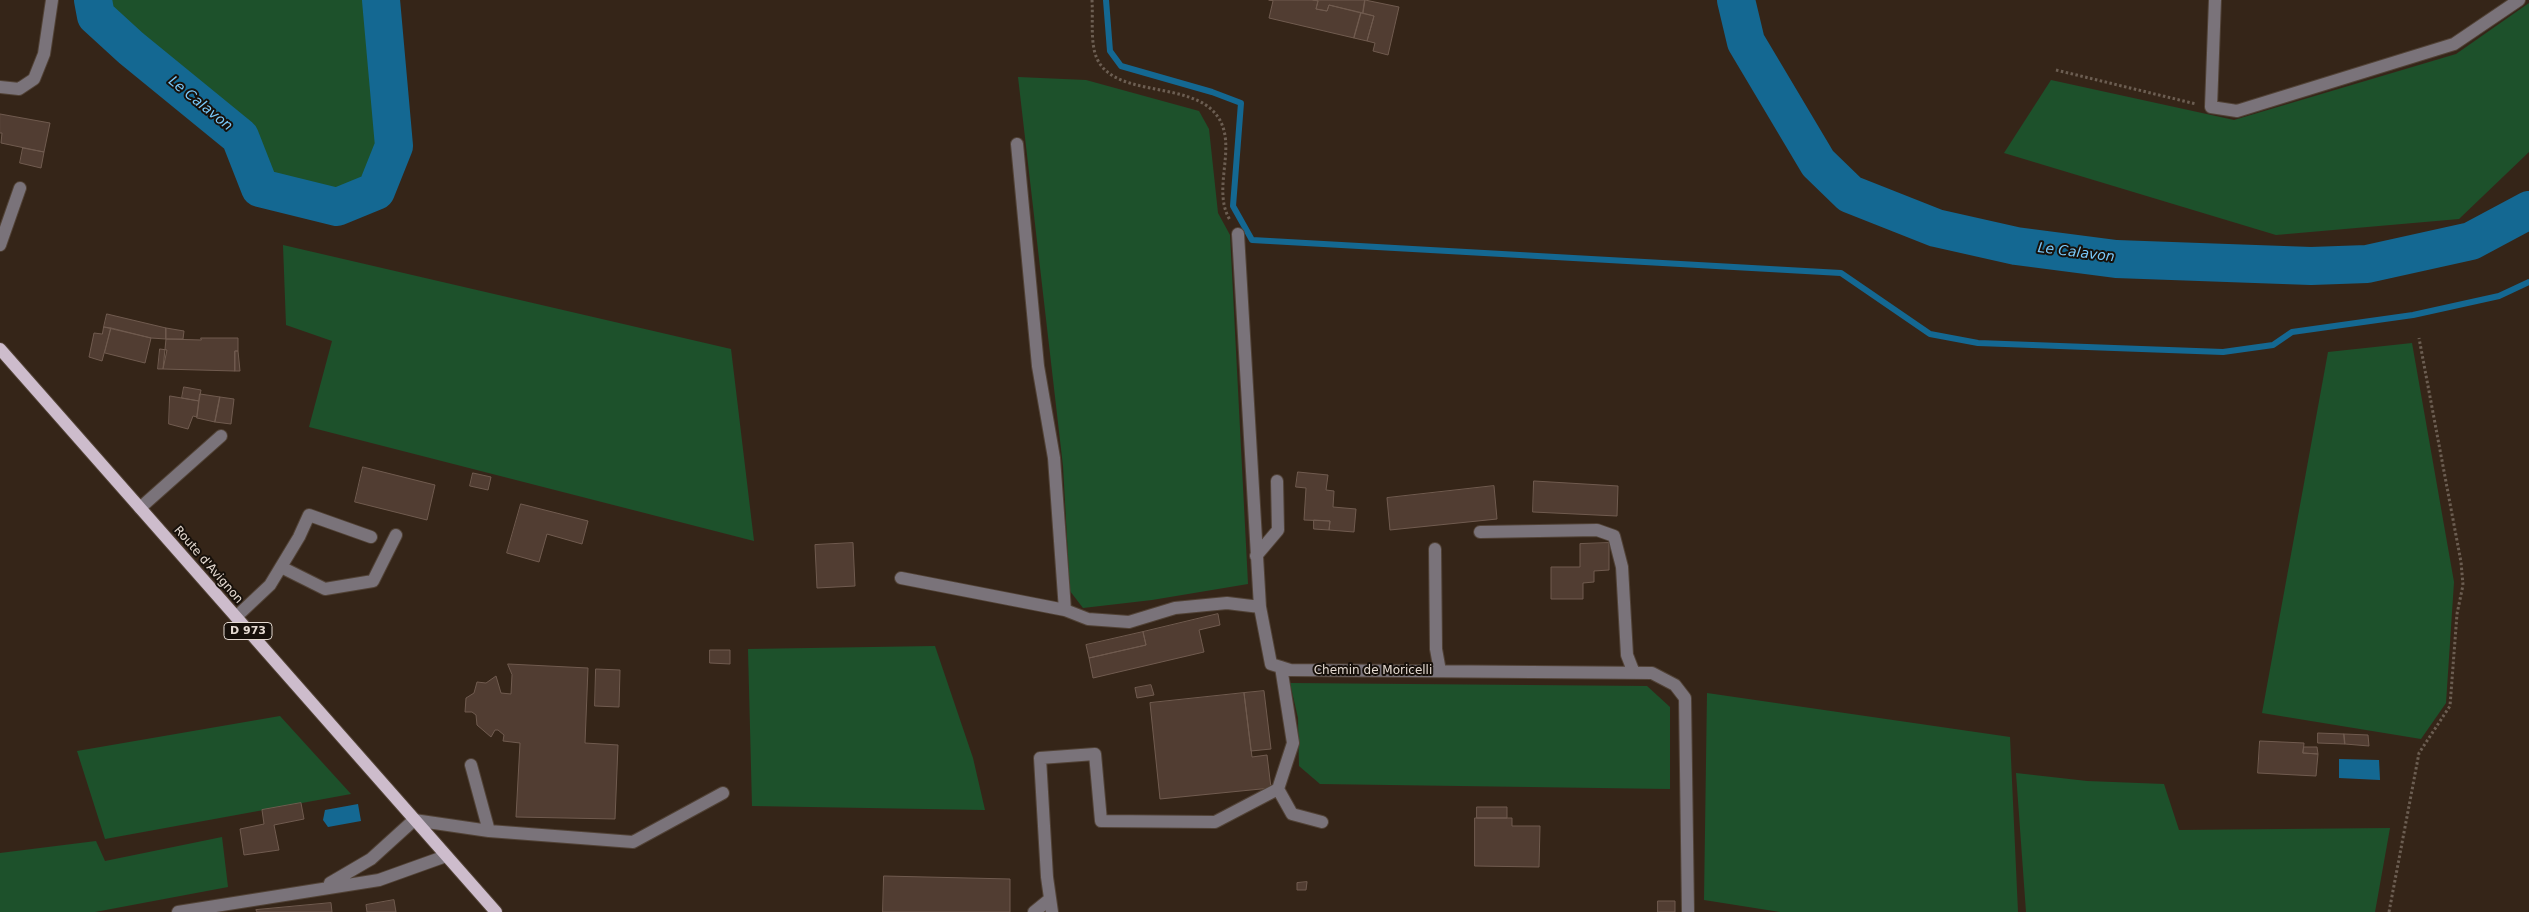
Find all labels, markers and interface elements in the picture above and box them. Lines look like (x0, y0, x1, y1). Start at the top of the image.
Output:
water label: Le Calavon (165, 73, 235, 135)
water label: Le Calavon (2037, 240, 2115, 266)
street label: Route d'Avignon (171, 523, 245, 607)
road number: D 973 (224, 622, 272, 640)
street label: Chemin de Moricelli (1314, 664, 1432, 678)

